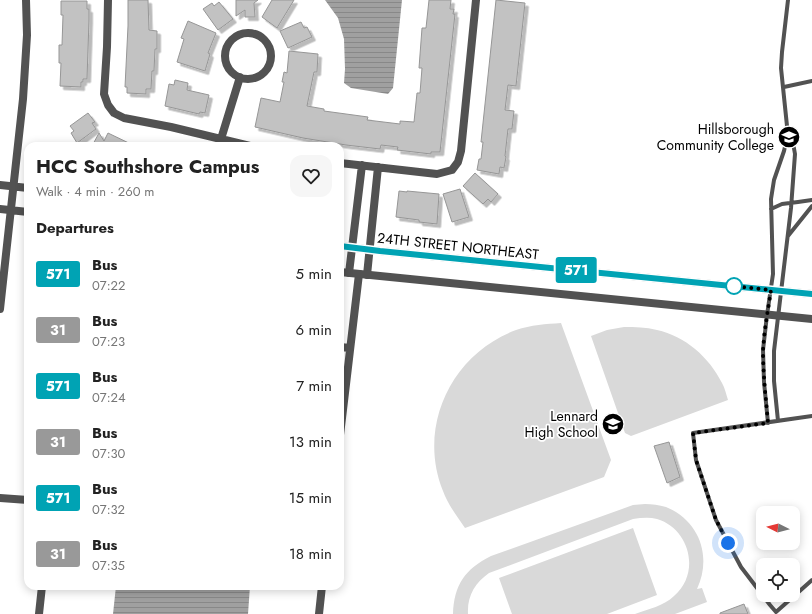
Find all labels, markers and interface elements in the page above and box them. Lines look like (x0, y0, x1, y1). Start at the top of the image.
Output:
place label: Hillsborough Community College (657, 119, 774, 155)
school or university icon: Hillsborough Community College (776, 124, 802, 150)
text: HCC Southshore Campus (36, 153, 259, 180)
button: heart (290, 155, 332, 197)
text: Walk · 4 min · 260 m (36, 182, 154, 201)
text: Departures (36, 217, 114, 239)
street label: 24TH STREET NORTHEAST (376, 228, 540, 264)
text: Bus (92, 254, 117, 276)
line badge: 571 (553, 257, 599, 283)
text: 571 (564, 260, 588, 280)
text: 5 min (296, 263, 332, 285)
text: 571 (46, 264, 70, 284)
text: 07:22 (92, 276, 125, 295)
unlabelled marker (725, 277, 743, 295)
text: Bus (92, 310, 117, 332)
text: 6 min (295, 319, 332, 341)
text: 31 (50, 320, 66, 340)
text: 07:23 (92, 332, 125, 351)
text: Bus (92, 366, 117, 388)
text: 7 min (296, 375, 332, 397)
text: 571 (46, 376, 70, 396)
text: 07:24 (92, 388, 126, 407)
place label: Lennard High School (525, 406, 598, 442)
school or university icon: Lennard High School (600, 411, 626, 437)
text: Bus (92, 422, 117, 444)
text: 13 min (289, 431, 332, 453)
text: 31 (50, 432, 66, 452)
text: 07:30 (92, 444, 125, 463)
text: Bus (92, 478, 117, 500)
text: 15 min (289, 487, 332, 509)
text: 571 (46, 488, 70, 508)
text: 07:32 (92, 500, 125, 519)
north arrow (756, 506, 800, 550)
map controls (756, 506, 800, 602)
your location (718, 533, 738, 553)
text: Bus (92, 534, 117, 556)
text: 18 min (289, 543, 332, 565)
text: 31 (50, 544, 66, 564)
text: 07:35 (92, 556, 125, 575)
button: locate (756, 558, 800, 602)

